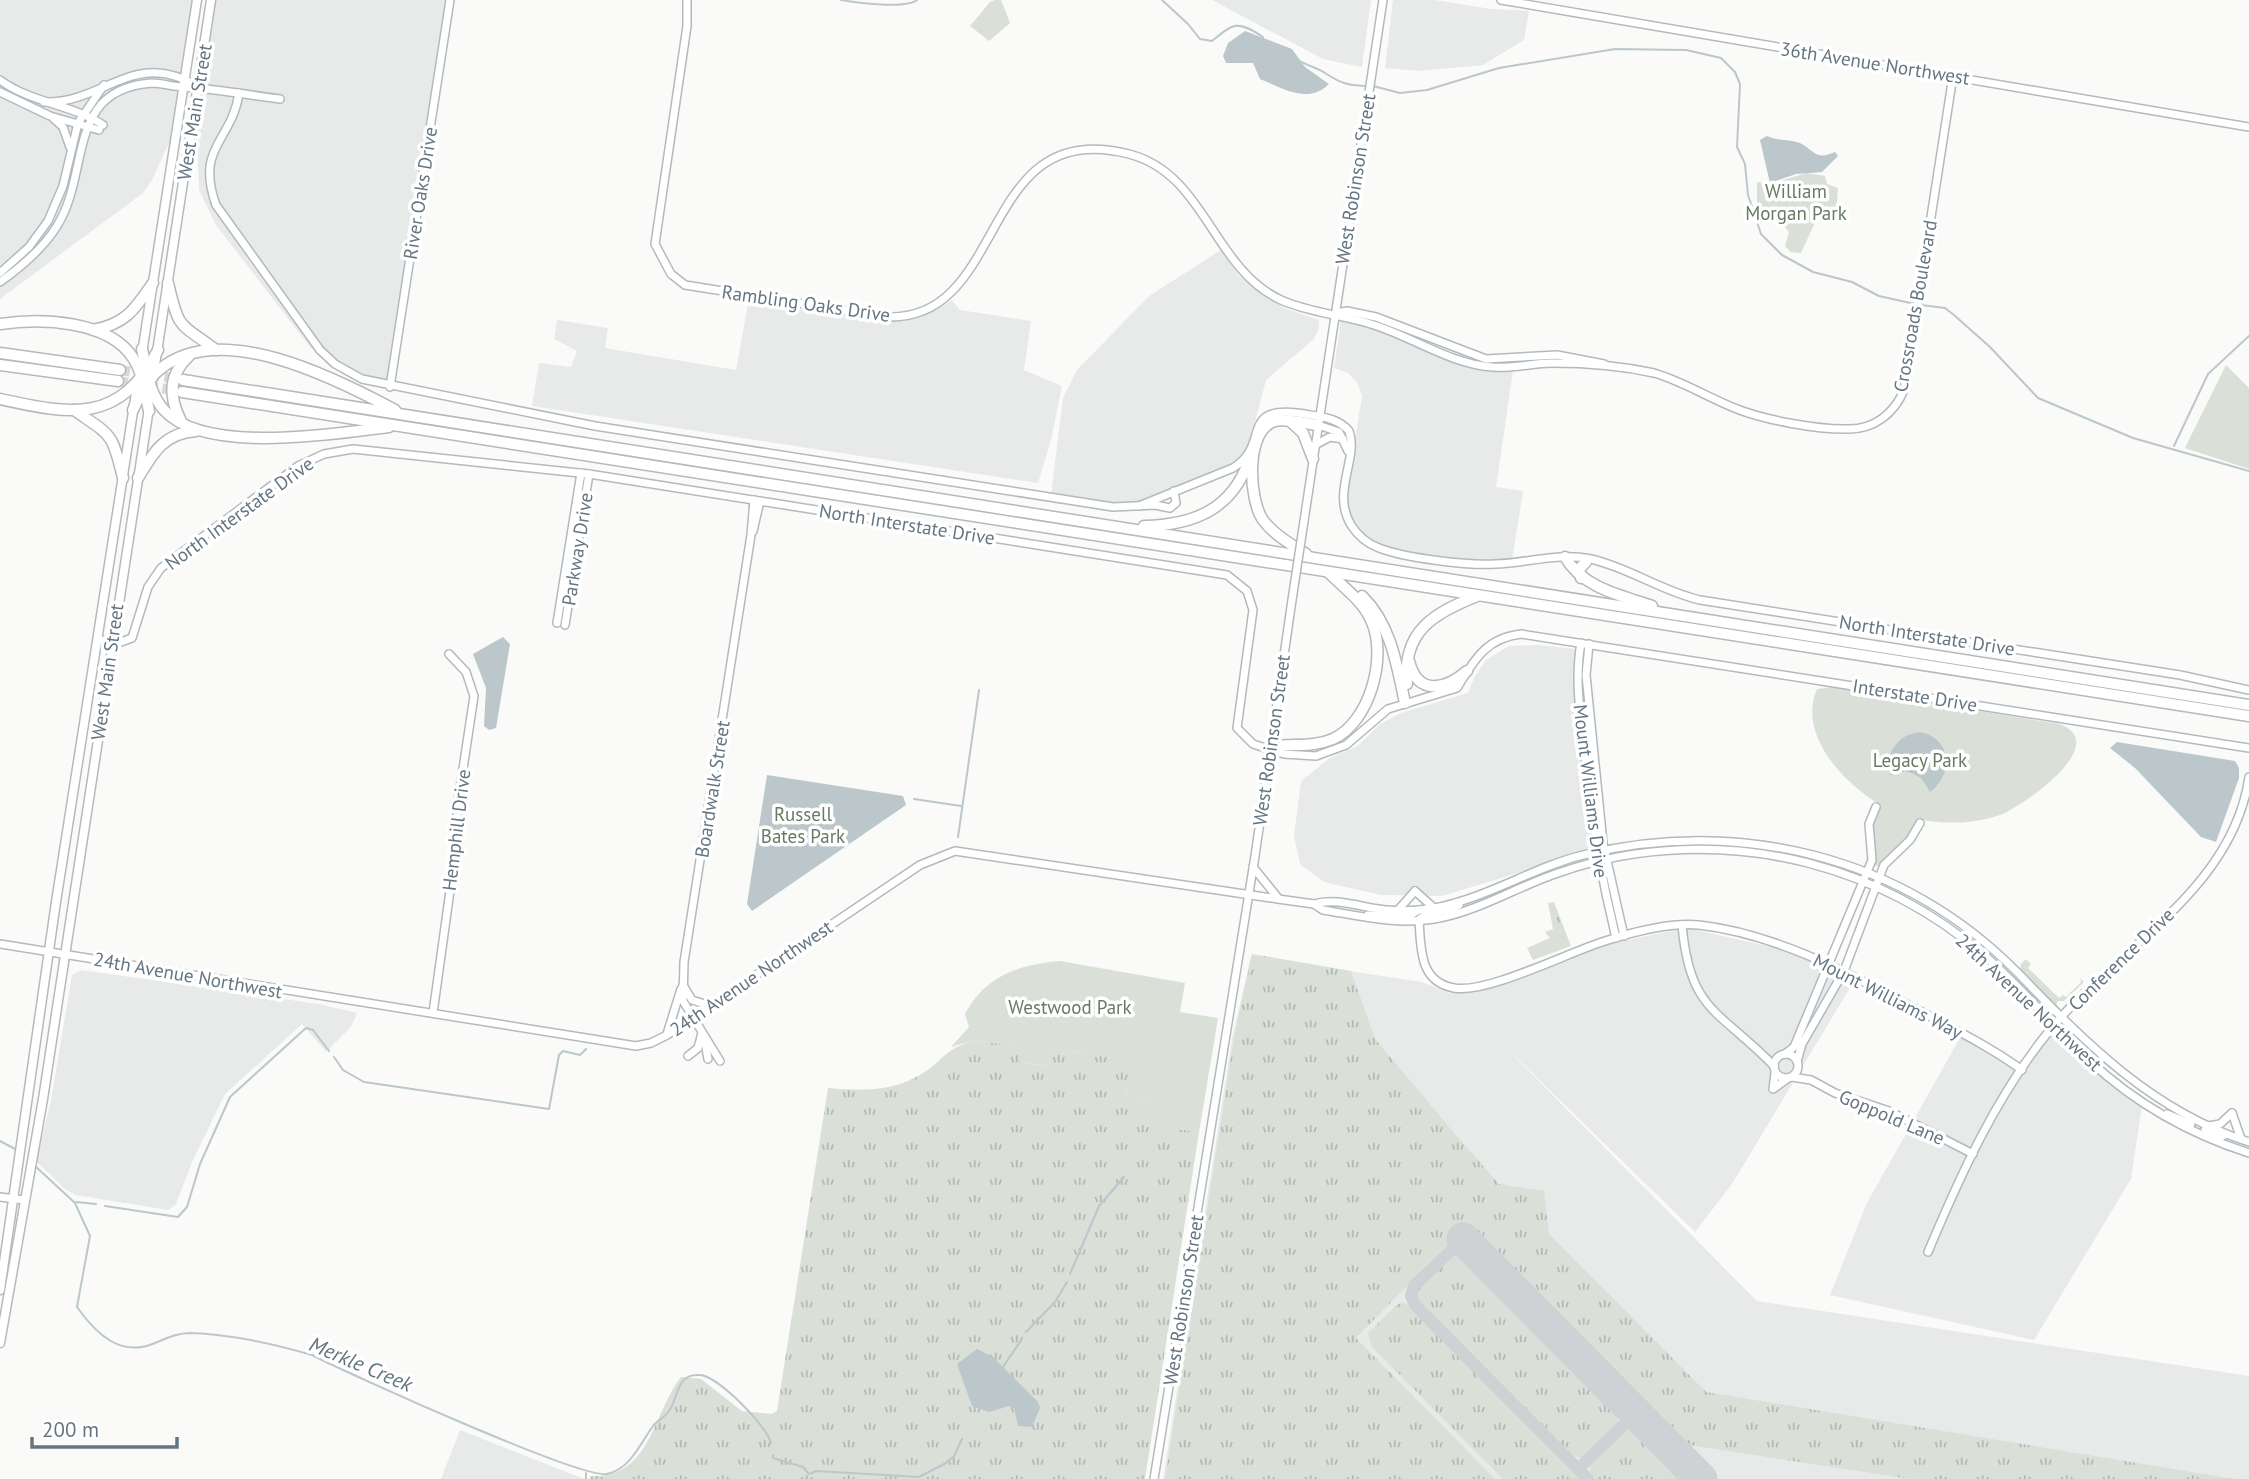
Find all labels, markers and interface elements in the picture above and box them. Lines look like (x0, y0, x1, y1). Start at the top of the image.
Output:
street label: 36th Avenue Northwest (1779, 36, 1972, 90)
street label: West Main Street (171, 42, 217, 182)
street label: West Robinson Street (1330, 91, 1380, 266)
street label: River Oaks Drive (398, 125, 442, 261)
park label: William Morgan Park (1745, 179, 1847, 225)
street label: Crossroads Boulevard (1888, 218, 1942, 394)
street label: Rambling Oaks Drive (720, 279, 892, 327)
street label: North Interstate Drive (160, 451, 318, 575)
street label: Parkway Drive (556, 491, 598, 607)
street label: North Interstate Drive (817, 498, 997, 550)
street label: West Main Street (86, 602, 129, 742)
street label: North Interstate Drive (1837, 609, 2017, 661)
street label: West Robinson Street (1247, 652, 1295, 827)
street label: Interstate Drive (1851, 673, 1979, 717)
street label: Mount Williams Drive (1568, 703, 1614, 879)
street label: Boardwalk Street (689, 718, 735, 859)
park label: Legacy Park (1873, 748, 1967, 772)
street label: Hemphill Drive (437, 768, 475, 892)
park label: Russell Bates Park (761, 802, 845, 848)
street label: Conference Drive (2063, 902, 2179, 1016)
street label: 24th Avenue Northwest (665, 914, 837, 1041)
street label: 24th Avenue Northwest (1951, 928, 2107, 1076)
street label: 24th Avenue Northwest (92, 947, 285, 1004)
street label: Mount Williams Way (1809, 948, 1967, 1044)
park label: Westwood Park (1008, 995, 1132, 1019)
street label: Goppold Lane (1836, 1084, 1948, 1150)
street label: West Robinson Street (1158, 1212, 1208, 1387)
water label: Merkle Creek (305, 1330, 418, 1398)
scale bar (32, 1406, 177, 1450)
text: 200 m (42, 1416, 99, 1443)

